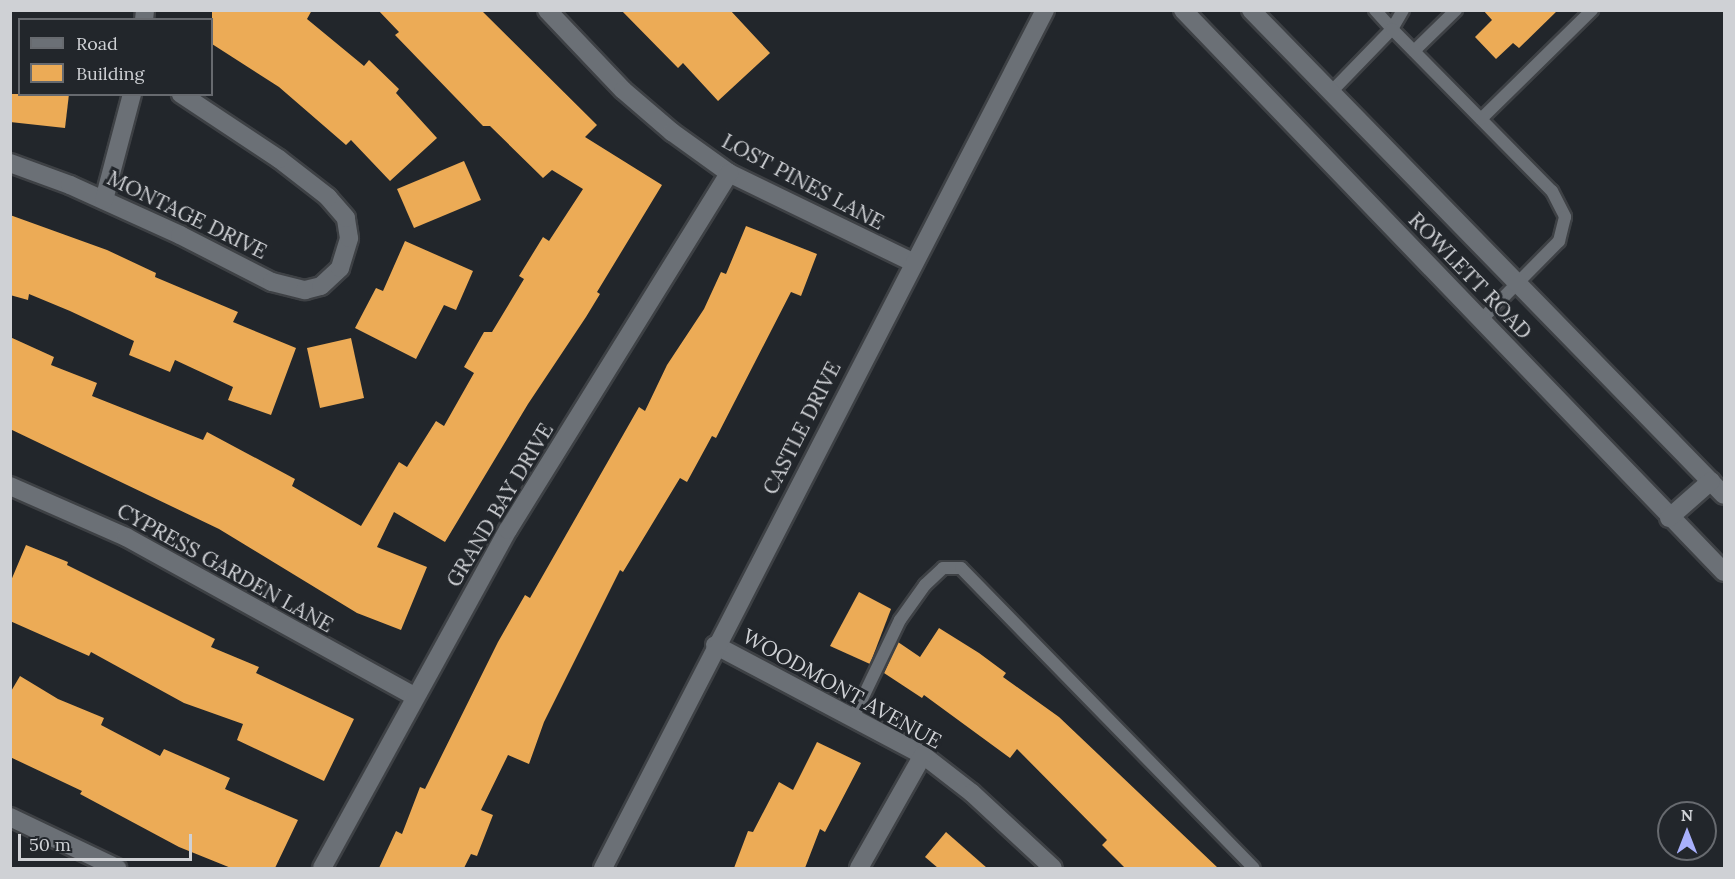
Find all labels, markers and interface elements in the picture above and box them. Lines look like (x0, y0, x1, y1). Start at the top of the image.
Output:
legend (18, 18, 213, 96)
text: Road (76, 32, 118, 55)
text: Building (76, 62, 144, 85)
street label: LOST PINES LANE (718, 129, 888, 235)
street label: MONTAGE DRIVE (103, 165, 271, 265)
street label: ROWLETT ROAD (1403, 207, 1537, 345)
street label: CASTLE DRIVE (758, 357, 846, 499)
street label: GRAND BAY DRIVE (441, 419, 559, 591)
street label: CYPRESS GARDEN LANE (113, 498, 337, 638)
street label: WOODMONT AVENUE (738, 624, 946, 754)
north arrow (1657, 801, 1717, 861)
text: N (1681, 805, 1693, 825)
scale bar (21, 822, 195, 860)
text: 50 m (29, 833, 71, 856)

